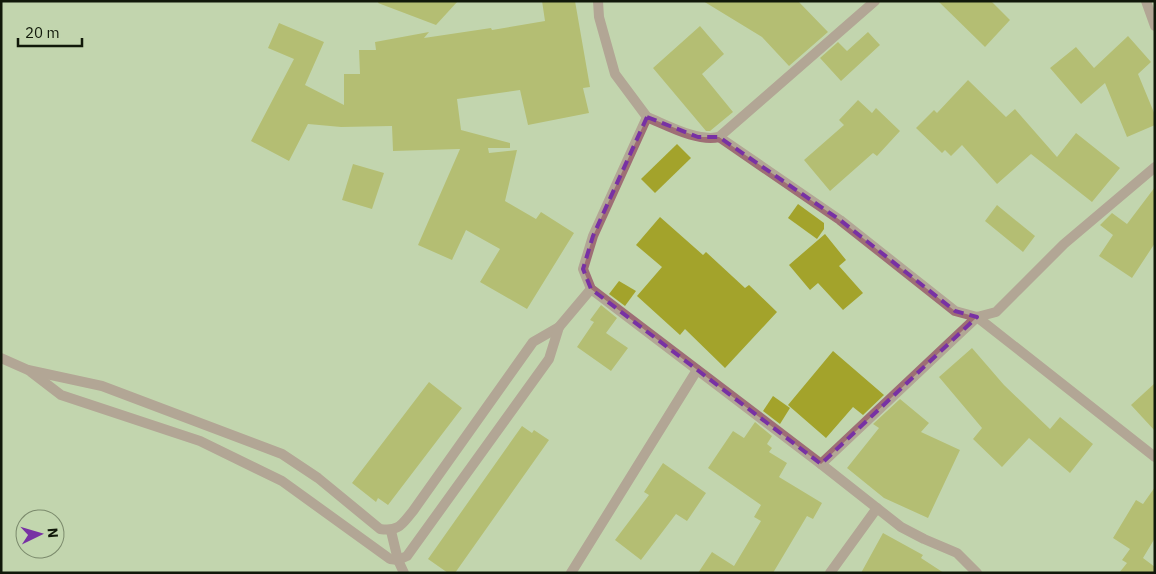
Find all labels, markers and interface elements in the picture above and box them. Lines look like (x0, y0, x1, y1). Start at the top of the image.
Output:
scale bar (18, 15, 81, 47)
text: 20 m (25, 23, 60, 42)
north arrow (15, 509, 65, 559)
text: N (44, 527, 62, 539)

